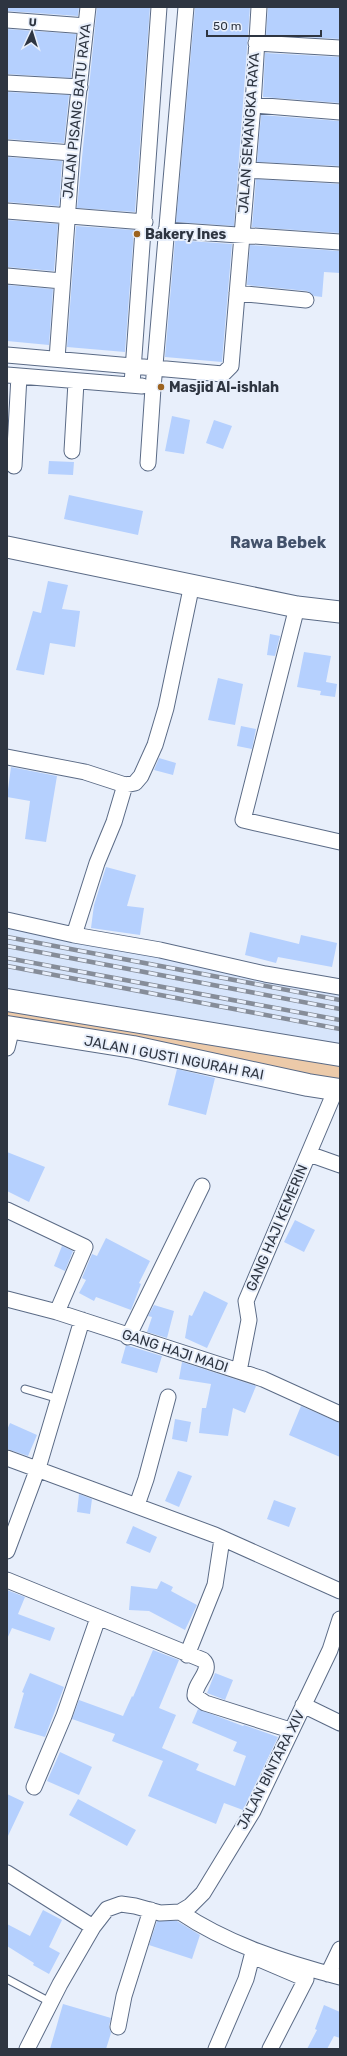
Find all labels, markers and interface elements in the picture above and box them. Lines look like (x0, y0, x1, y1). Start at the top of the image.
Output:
north arrow (12, 12, 52, 52)
scale bar (207, 12, 321, 38)
text: U (28, 16, 37, 29)
text: 50 m (213, 19, 241, 33)
street label: JALAN PISANG BATU RAYA (59, 22, 95, 199)
street label: JALAN SEMANGKA RAYA (235, 51, 263, 214)
place label: Bakery Ines (145, 226, 226, 243)
marker: Bakery Ines (132, 229, 142, 239)
place label: Masjid Al-ishlah (169, 379, 279, 396)
marker: Masjid Al-ishlah (156, 382, 166, 392)
district label: Rawa Bebek (230, 533, 327, 552)
street label: JALAN I GUSTI NGURAH RAI (83, 1032, 265, 1084)
street label: GANG HAJI KEMERIN (243, 1162, 311, 1294)
street label: GANG HAJI MADI (120, 1326, 230, 1376)
street label: JALAN BINTARA XIV (234, 1708, 308, 1832)

